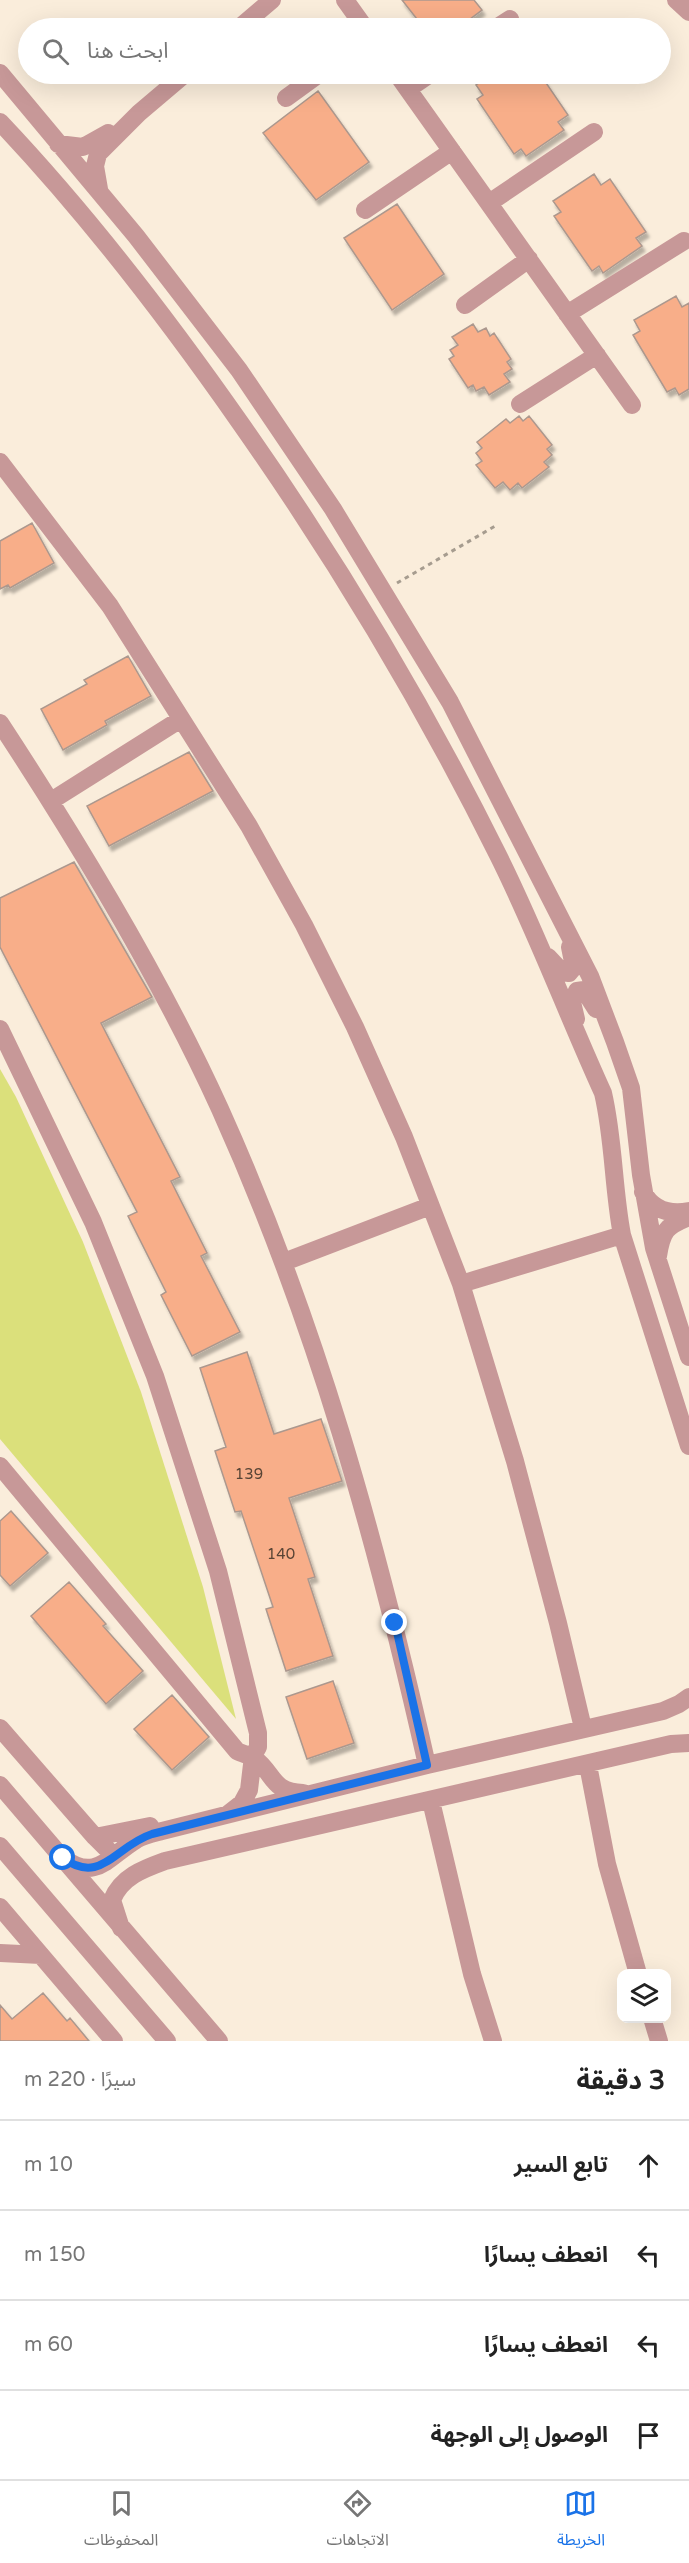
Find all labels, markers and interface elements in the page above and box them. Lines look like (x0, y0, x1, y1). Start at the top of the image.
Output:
search box (18, 18, 671, 84)
icon: search (39, 35, 72, 68)
text: ابحث هنا (87, 38, 169, 64)
house number: 139 (235, 1465, 263, 1483)
house number: 140 (267, 1545, 295, 1563)
route end (381, 1609, 407, 1635)
route start (49, 1844, 75, 1870)
map controls (617, 1969, 671, 2023)
button: layers (617, 1969, 671, 2023)
text: 3 دقيقة (576, 2065, 665, 2096)
text: سيرًا · 220 m (24, 2068, 136, 2092)
icon: ahead (632, 2149, 665, 2182)
text: تابع السير (514, 2152, 608, 2178)
text: 10 m (24, 2153, 73, 2177)
icon: left (632, 2239, 665, 2272)
text: انعطف يسارًا (484, 2242, 608, 2268)
text: 150 m (24, 2243, 85, 2267)
icon: left (632, 2329, 665, 2362)
text: انعطف يسارًا (484, 2332, 608, 2358)
text: 60 m (24, 2333, 73, 2357)
icon: arrive (632, 2419, 665, 2452)
text: الوصول إلى الوجهة (430, 2422, 608, 2448)
tab: المحفوظات (84, 2487, 158, 2557)
tab: الاتجاهات (326, 2487, 389, 2557)
tab: الخريطة (557, 2487, 605, 2557)

